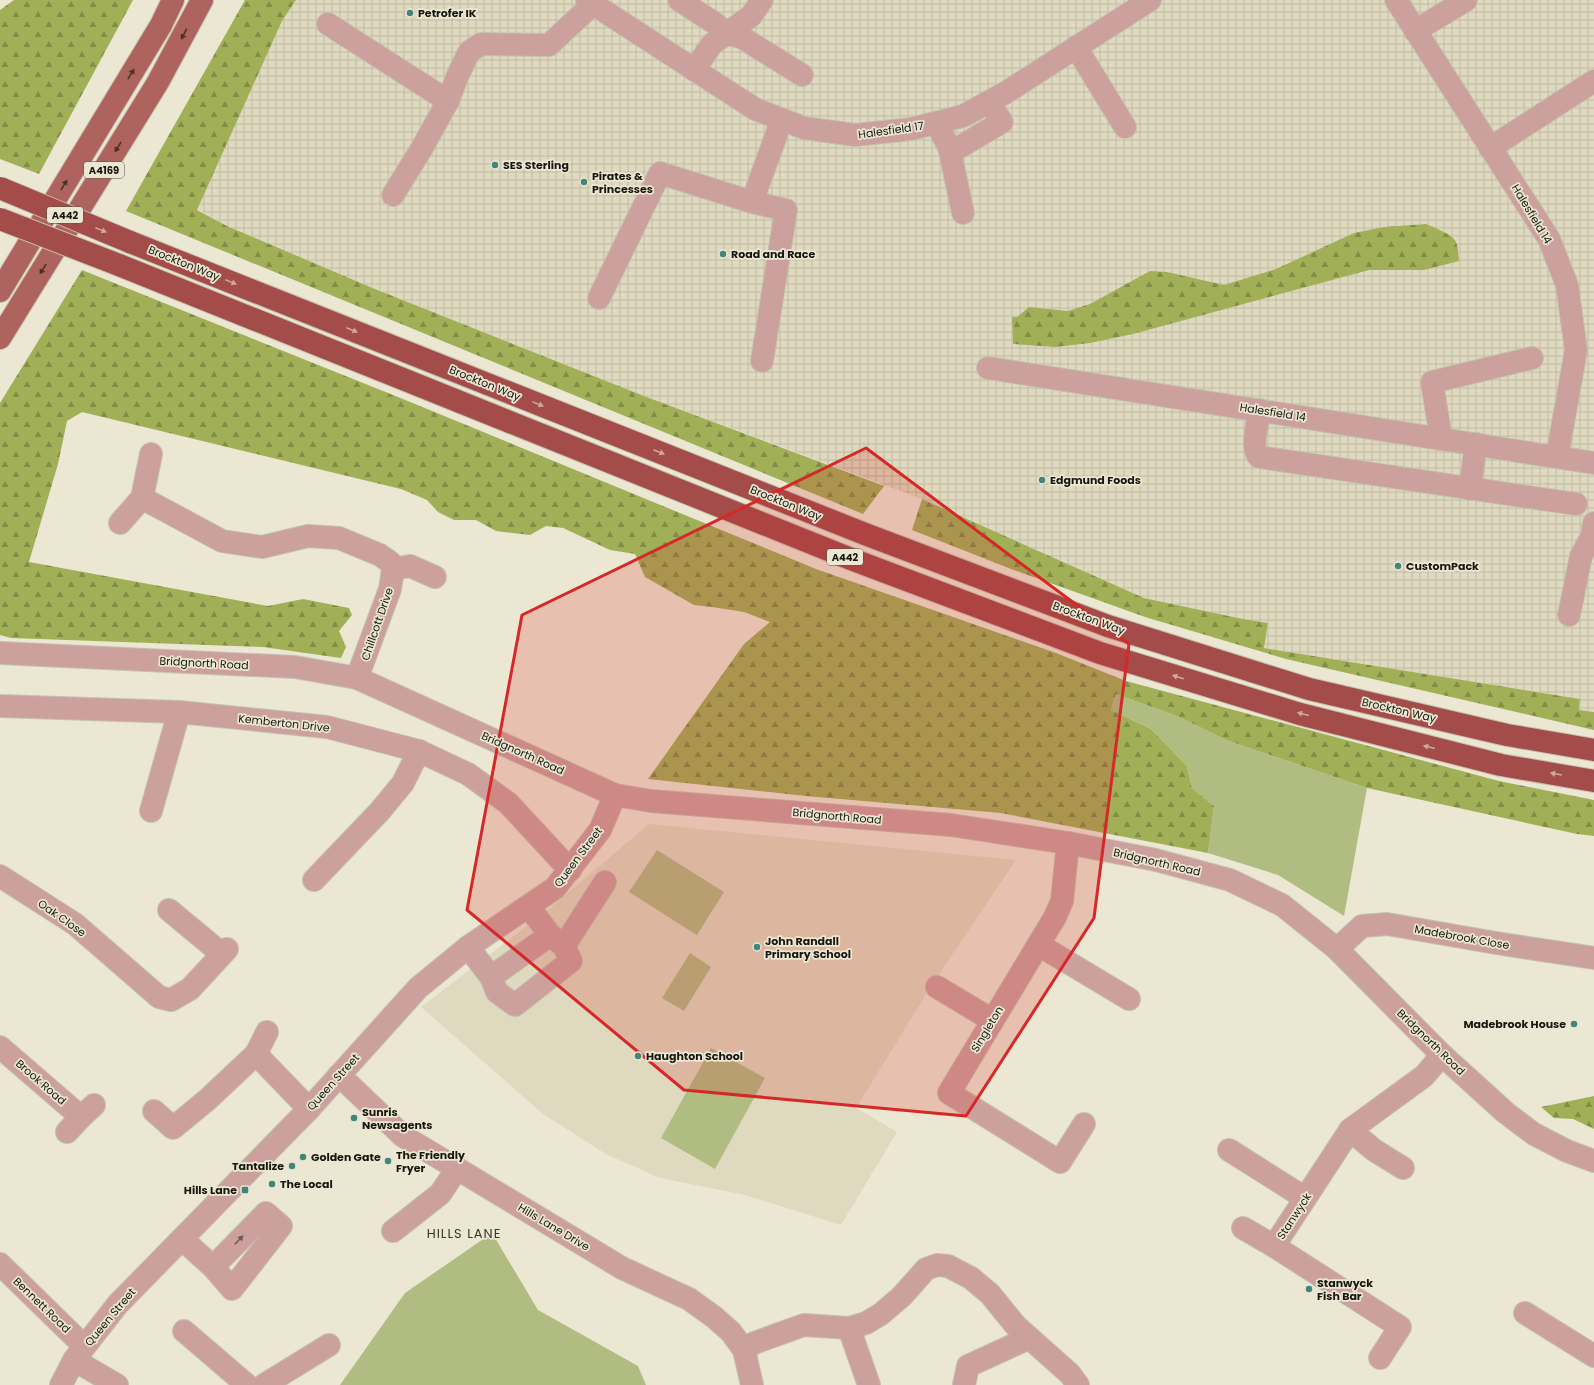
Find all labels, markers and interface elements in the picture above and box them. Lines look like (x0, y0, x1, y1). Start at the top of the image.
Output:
place label: Petrofer IK (418, 5, 477, 21)
marker: Petrofer IK (405, 8, 415, 18)
one-way arrow (181, 29, 187, 40)
one-way arrow (127, 69, 135, 79)
street label: Halesfield 17 (857, 117, 925, 143)
one-way arrow (115, 141, 122, 153)
place label: SES Sterling (503, 157, 569, 173)
marker: SES Sterling (490, 160, 500, 170)
road number: A4169 (84, 162, 124, 178)
place label: Pirates & Princesses (592, 168, 653, 197)
marker: Pirates & Princesses (579, 177, 589, 187)
one-way arrow (60, 179, 67, 191)
street label: Halesfield 14 (1508, 181, 1556, 247)
road number: A442 (47, 207, 83, 223)
one-way arrow (95, 227, 107, 233)
street label: Brockton Way (146, 241, 223, 285)
place label: Road and Race (731, 246, 815, 262)
marker: Road and Race (718, 249, 728, 259)
one-way arrow (39, 263, 46, 275)
one-way arrow (226, 279, 237, 285)
one-way arrow (347, 328, 359, 334)
street label: Brockton Way (447, 361, 524, 405)
street label: Halesfield 14 (1239, 399, 1307, 425)
one-way arrow (533, 402, 545, 408)
one-way arrow (653, 450, 665, 456)
place label: Edgmund Foods (1050, 472, 1141, 488)
marker: Edgmund Foods (1037, 475, 1047, 485)
street label: Brockton Way (748, 481, 825, 525)
road number: A442 (827, 549, 863, 565)
place label: CustomPack (1406, 558, 1479, 574)
marker: CustomPack (1393, 561, 1403, 571)
street label: Chillcott Drive (357, 585, 397, 662)
street label: Brockton Way (1051, 598, 1128, 639)
street label: Bridgnorth Road (159, 653, 249, 673)
one-way arrow (1172, 674, 1184, 680)
street label: Brockton Way (1360, 694, 1438, 726)
street label: Kemberton Drive (238, 710, 331, 736)
one-way arrow (1297, 711, 1309, 717)
street label: Bridgnorth Road (479, 728, 567, 778)
one-way arrow (1422, 743, 1435, 749)
one-way arrow (1549, 771, 1562, 777)
street label: Bridgnorth Road (792, 804, 882, 828)
street label: Queen Street (550, 824, 606, 890)
street label: Bridgnorth Road (1112, 844, 1202, 880)
street label: Oak Close (35, 896, 89, 941)
street label: Madebrook Close (1413, 921, 1511, 953)
place label: John Randall Primary School (765, 933, 851, 962)
marker: John Randall Primary School (752, 942, 762, 952)
street label: Singleton (967, 1003, 1007, 1055)
street label: Bridgnorth Road (1393, 1005, 1469, 1079)
place label: Madebrook House (1463, 1016, 1566, 1032)
marker: Madebrook House (1569, 1019, 1579, 1029)
place label: Haughton School (646, 1048, 743, 1064)
street label: Queen Street (303, 1050, 363, 1114)
marker: Haughton School (633, 1051, 643, 1061)
street label: Brook Road (12, 1056, 70, 1108)
place label: Sunris Newsagents (362, 1104, 432, 1133)
marker: Sunris Newsagents (349, 1113, 359, 1123)
place label: The Friendly Fryer (396, 1147, 465, 1176)
place label: Golden Gate (311, 1149, 381, 1165)
marker: Golden Gate (298, 1152, 308, 1162)
marker: The Friendly Fryer (383, 1156, 393, 1166)
place label: Tantalize (232, 1158, 284, 1174)
marker: Tantalize (287, 1161, 297, 1171)
place label: The Local (280, 1176, 333, 1192)
marker: The Local (267, 1179, 277, 1189)
place label: Hills Lane (184, 1182, 237, 1198)
marker: Hills Lane (240, 1185, 250, 1195)
street label: Stanwyck (1273, 1189, 1315, 1242)
street label: Hills Lane Drive (515, 1199, 593, 1255)
district label: HILLS LANE (427, 1224, 501, 1243)
one-way arrow (234, 1235, 244, 1245)
street label: Bennett Road (10, 1274, 74, 1336)
place label: Stanwyck Fish Bar (1317, 1275, 1373, 1304)
street label: Queen Street (81, 1284, 139, 1350)
marker: Stanwyck Fish Bar (1304, 1284, 1314, 1294)

